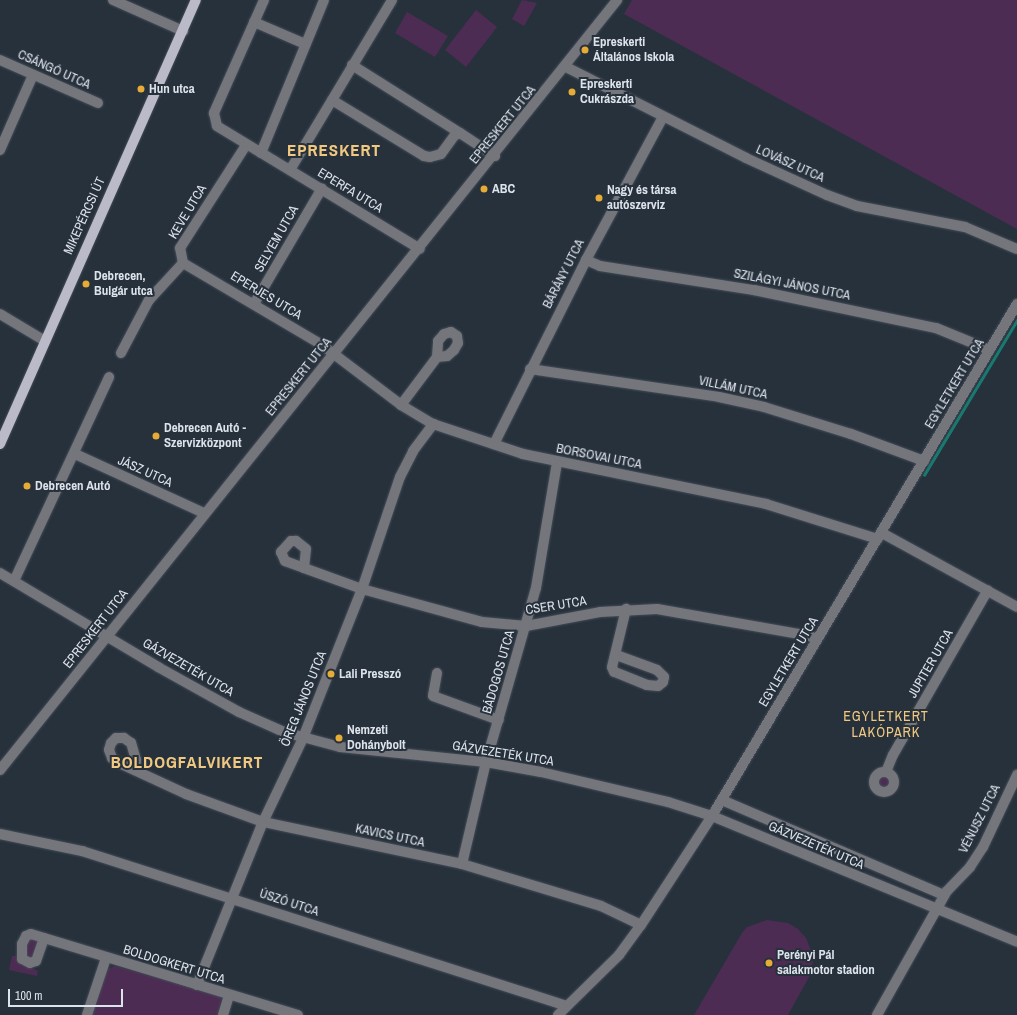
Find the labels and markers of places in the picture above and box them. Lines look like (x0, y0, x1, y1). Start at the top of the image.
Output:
place label: Epreskerti Általános Iskola (593, 35, 674, 66)
marker: Epreskerti Általános Iskola (580, 45, 590, 55)
place label: Epreskerti Cukrászda (580, 77, 634, 108)
place label: Hun utca (149, 81, 195, 97)
marker: Hun utca (136, 84, 146, 94)
marker: Epreskerti Cukrászda (567, 87, 577, 97)
place label: ABC (492, 181, 515, 197)
place label: Nagy és társa autószerviz (607, 183, 676, 214)
marker: ABC (479, 184, 489, 194)
marker: Nagy és társa autószerviz (594, 193, 604, 203)
place label: Debrecen, Bulgár utca (94, 269, 153, 300)
marker: Debrecen, Bulgár utca (81, 279, 91, 289)
place label: Debrecen Autó - Szervizközpont (164, 421, 246, 452)
marker: Debrecen Autó - Szervizközpont (151, 431, 161, 441)
place label: Debrecen Autó (35, 478, 111, 494)
marker: Debrecen Autó (22, 481, 32, 491)
place label: Lali Presszó (339, 666, 401, 682)
marker: Lali Presszó (326, 669, 336, 679)
place label: Nemzeti Dohánybolt (347, 723, 406, 754)
marker: Nemzeti Dohánybolt (334, 733, 344, 743)
place label: Perényi Pál salakmotor stadion (777, 948, 875, 979)
marker: Perényi Pál salakmotor stadion (764, 958, 774, 968)

